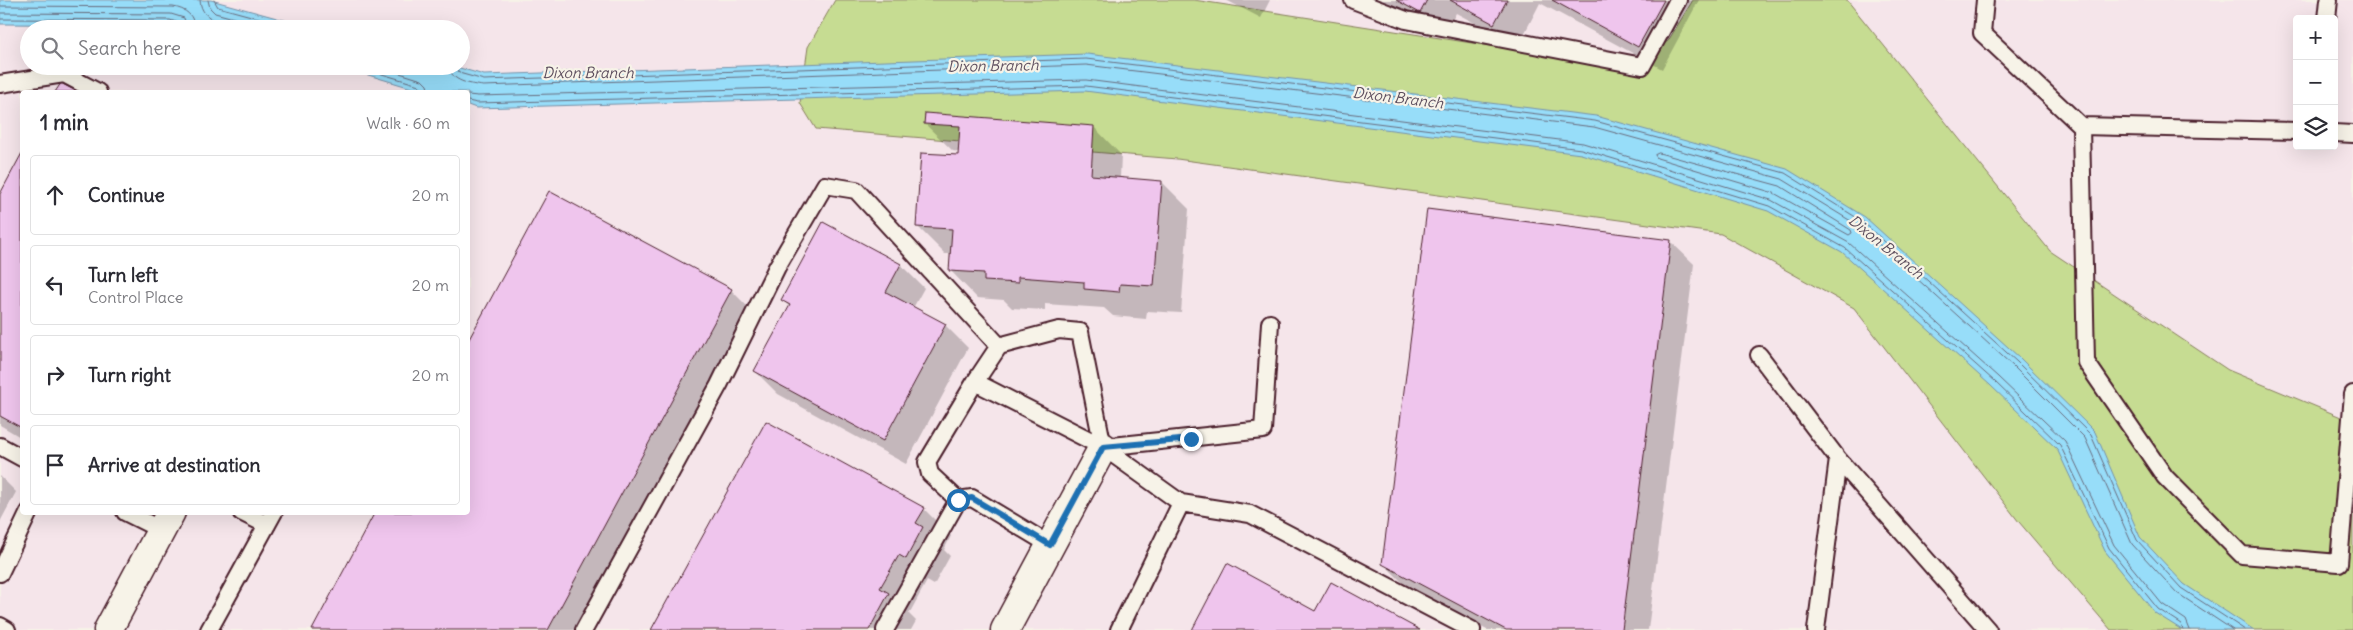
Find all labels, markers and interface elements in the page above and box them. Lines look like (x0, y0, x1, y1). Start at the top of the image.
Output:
map controls (2293, 15, 2338, 150)
button: + (2293, 15, 2338, 60)
search box (20, 20, 470, 75)
icon: search (38, 34, 66, 62)
text: Search here (78, 36, 181, 60)
water label: Dixon Branch (947, 55, 1039, 76)
button: − (2293, 60, 2338, 105)
water label: Dixon Branch (542, 63, 634, 82)
water label: Dixon Branch (1352, 83, 1445, 113)
button: layers (2293, 105, 2338, 150)
text: 1 min (40, 109, 89, 136)
text: Walk · 60 m (366, 113, 450, 133)
icon: ahead (41, 181, 69, 209)
text: Continue (88, 183, 165, 207)
text: 20 m (412, 185, 449, 205)
water label: Dixon Branch (1845, 211, 1928, 283)
text: Turn left (88, 263, 158, 287)
icon: left (41, 271, 69, 299)
text: 20 m (412, 275, 449, 295)
text: Control Place (88, 287, 183, 307)
icon: right (41, 361, 69, 389)
text: Turn right (88, 363, 171, 387)
text: 20 m (412, 365, 449, 385)
route end (1180, 428, 1203, 451)
icon: arrive (41, 451, 69, 479)
text: Arrive at destination (88, 453, 261, 477)
route start (947, 489, 970, 512)

